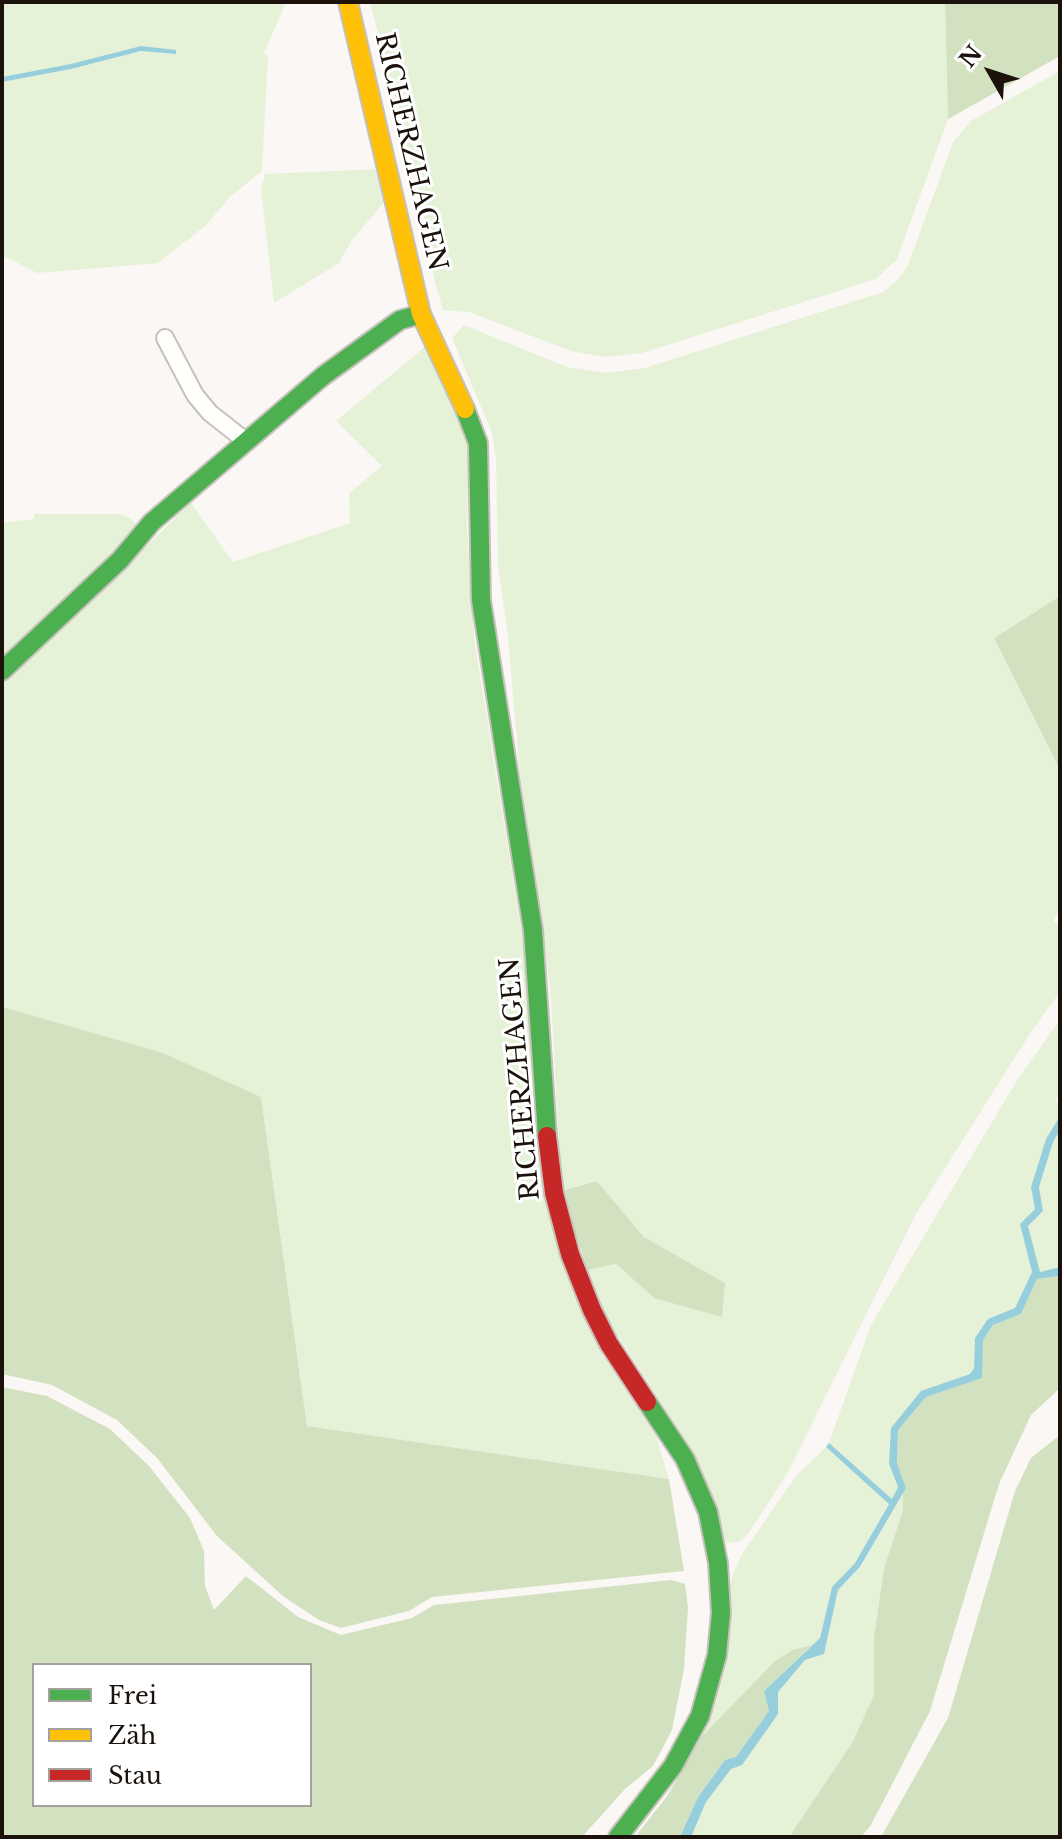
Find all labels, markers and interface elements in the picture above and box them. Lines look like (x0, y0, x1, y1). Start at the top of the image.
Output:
street label: RICHERZHAGEN (367, 30, 453, 274)
north arrow (950, 32, 1030, 112)
text: N (954, 40, 988, 73)
street label: RICHERZHAGEN (495, 956, 547, 1202)
legend (32, 1663, 312, 1807)
text: Frei (108, 1681, 157, 1710)
text: Zäh (108, 1721, 156, 1750)
text: Stau (108, 1761, 162, 1790)

